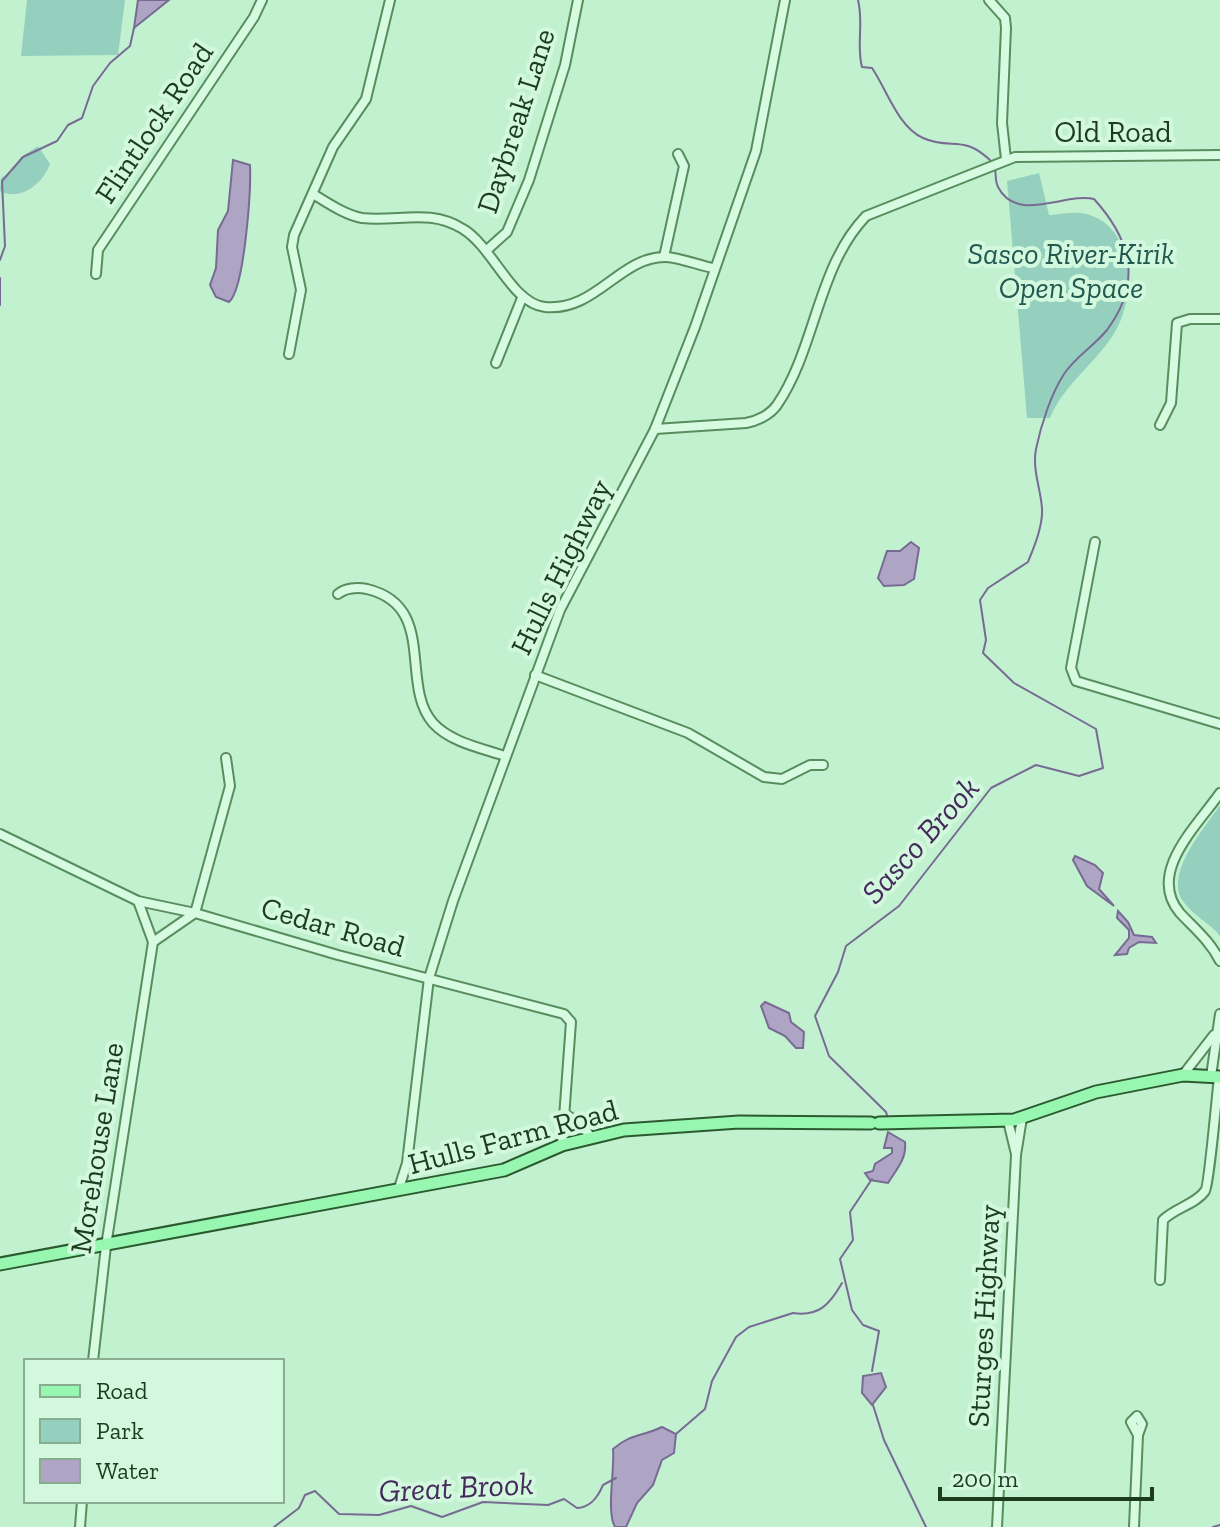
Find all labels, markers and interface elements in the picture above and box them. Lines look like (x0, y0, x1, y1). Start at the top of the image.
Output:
street label: Daybreak Lane (469, 24, 563, 218)
street label: Flintlock Road (87, 36, 221, 210)
street label: Old Road (1054, 114, 1172, 150)
park label: Sasco River-Kirik Open Space (968, 236, 1174, 306)
street label: Hulls Highway (503, 473, 619, 661)
water label: Sasco Brook (853, 769, 987, 911)
street label: Cedar Road (257, 889, 410, 965)
street label: Morehouse Lane (63, 1040, 131, 1256)
street label: Hulls Farm Road (404, 1092, 622, 1182)
street label: Sturges Highway (960, 1203, 1008, 1428)
legend (24, 1359, 284, 1503)
text: Road (96, 1376, 148, 1405)
text: Park (96, 1416, 144, 1445)
scale bar (940, 1451, 1152, 1501)
text: Water (96, 1456, 159, 1485)
water label: Great Brook (378, 1464, 534, 1510)
text: 200 m (952, 1464, 1018, 1493)

